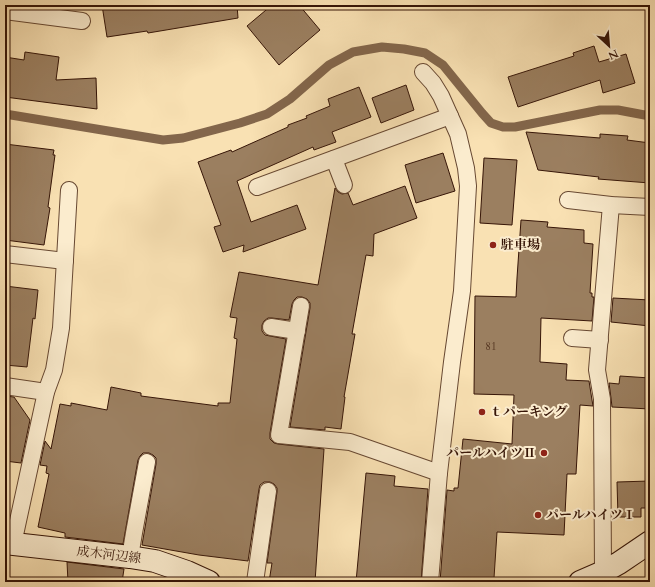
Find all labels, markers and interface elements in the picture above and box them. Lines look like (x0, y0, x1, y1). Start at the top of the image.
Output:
north arrow (589, 26, 629, 66)
text: N (605, 46, 621, 64)
place label: 駐車場 (501, 236, 540, 254)
marker: 駐車場 (488, 240, 498, 250)
house number: 81 (485, 339, 497, 354)
place label: ｔパーキング (490, 403, 568, 421)
marker: ｔパーキング (477, 407, 487, 417)
place label: パールハイツⅡ (446, 444, 536, 462)
marker: パールハイツⅡ (539, 448, 549, 458)
place label: パールハイツⅠ (546, 506, 636, 524)
marker: パールハイツⅠ (533, 510, 543, 520)
street label: 成木河辺線 (76, 542, 142, 568)

